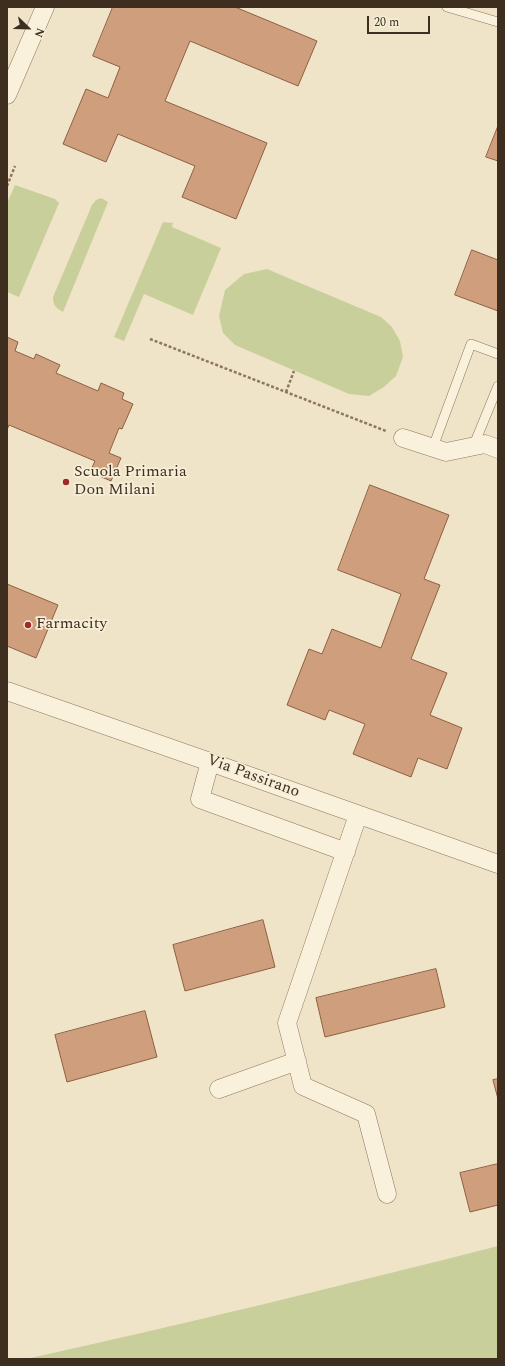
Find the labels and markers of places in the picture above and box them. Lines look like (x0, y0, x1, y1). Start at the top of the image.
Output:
place label: Scuola Primaria Don Milani (74, 463, 187, 501)
marker: Scuola Primaria Don Milani (61, 477, 71, 487)
place label: Farmacity (36, 615, 107, 635)
marker: Farmacity (23, 620, 33, 630)

